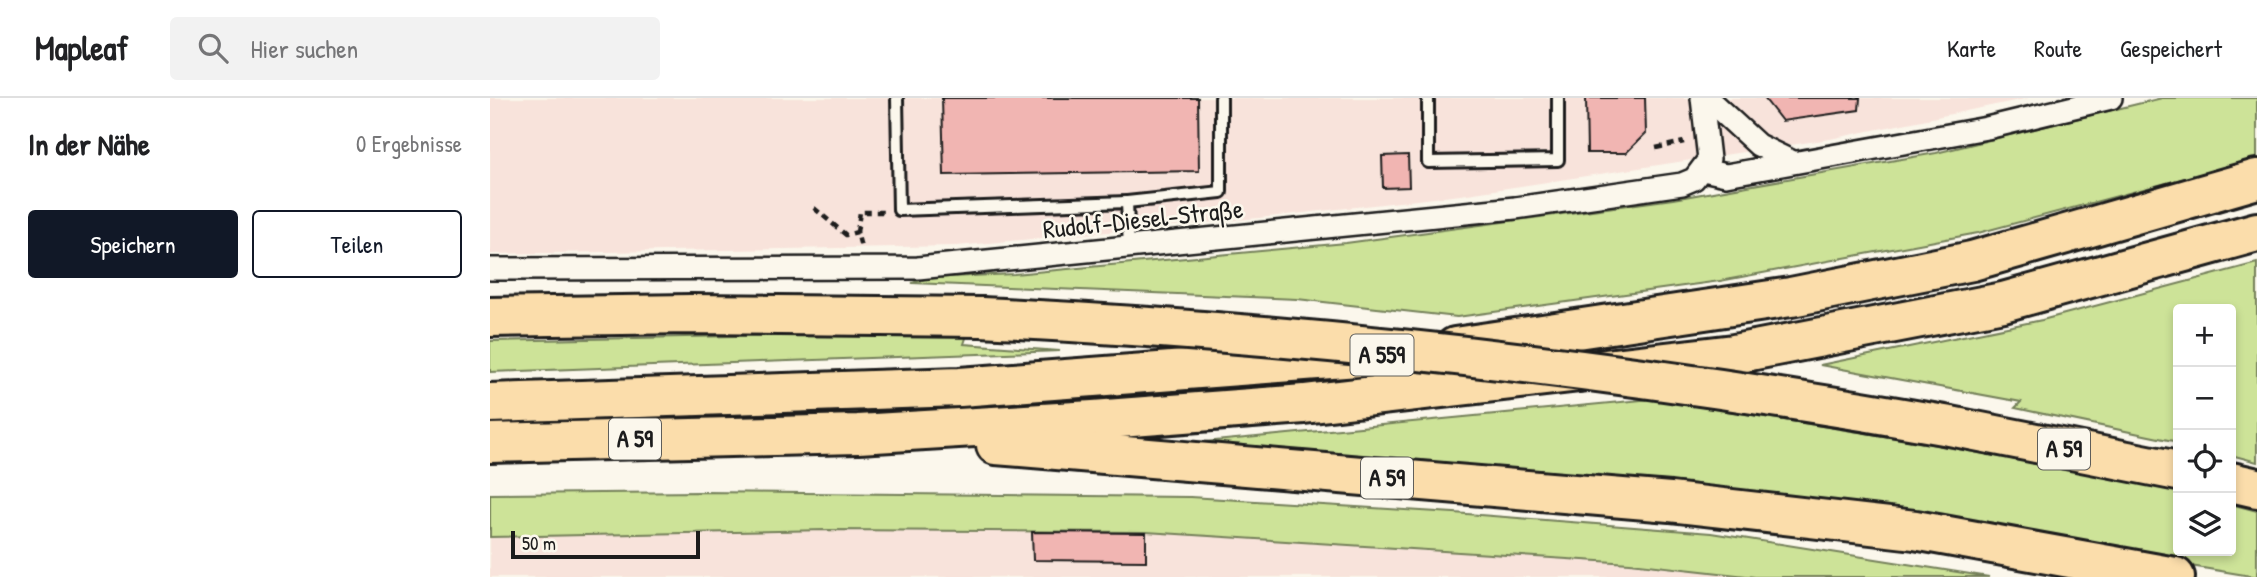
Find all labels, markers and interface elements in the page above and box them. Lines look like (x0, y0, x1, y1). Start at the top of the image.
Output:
search box (170, 17, 660, 80)
text: Mapleaf (35, 26, 128, 70)
icon: search (194, 29, 232, 67)
text: Hier suchen (250, 31, 358, 66)
text: Karte (1947, 32, 1996, 64)
text: Route (2034, 32, 2082, 64)
text: Gespeichert (2120, 32, 2222, 64)
text: In der Nähe (28, 124, 150, 164)
text: 0 Ergebnisse (356, 128, 462, 159)
street label: Rudolf-Diesel-Straße (1041, 191, 1245, 246)
button: Speichern (28, 210, 238, 278)
button: Teilen (252, 210, 462, 278)
map controls (2173, 304, 2236, 556)
button: + (2173, 304, 2236, 367)
road number: A 559 (1350, 334, 1414, 376)
button: − (2173, 367, 2236, 430)
road number: A 59 (609, 418, 661, 460)
road number: A 59 (2038, 428, 2090, 470)
button: locate (2173, 430, 2236, 493)
road number: A 59 (1361, 458, 1413, 498)
button: layers (2173, 493, 2236, 556)
scale bar (511, 528, 700, 560)
text: 50 m (522, 530, 556, 556)

